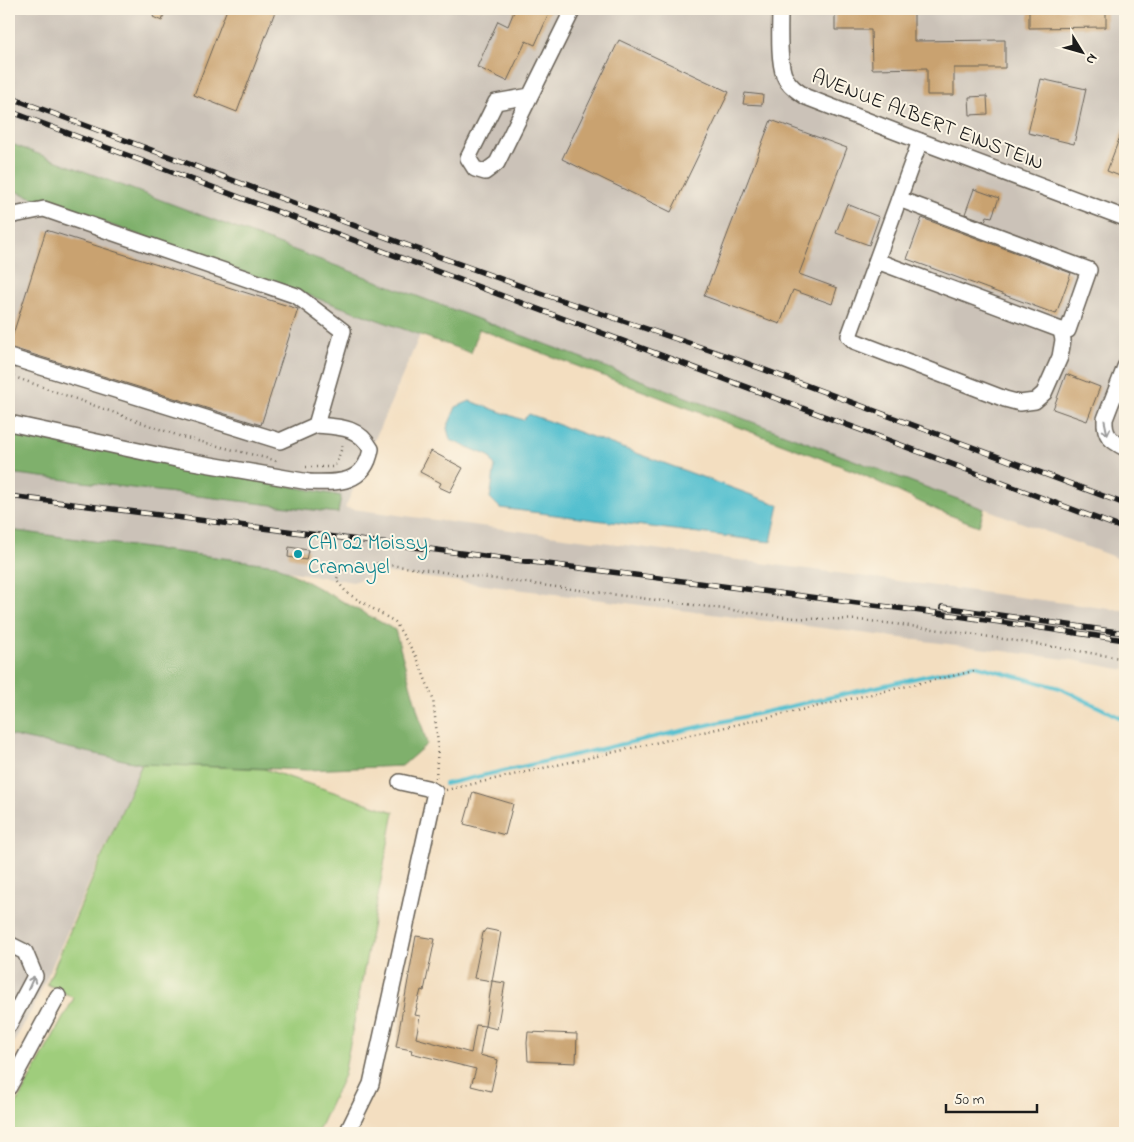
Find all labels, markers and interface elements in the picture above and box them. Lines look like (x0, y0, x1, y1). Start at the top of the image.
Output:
north arrow (1056, 28, 1106, 78)
text: N (1080, 49, 1102, 69)
street label: AVENUE ALBERT EINSTEIN (807, 63, 1048, 179)
one-way arrow (1102, 419, 1112, 435)
place label: CAI 02 Moissy Cramayel (308, 529, 428, 585)
marker: CAI 02 Moissy Cramayel (292, 548, 304, 560)
one-way arrow (27, 975, 37, 990)
scale bar (946, 1082, 1038, 1114)
text: 50 m (954, 1089, 985, 1111)

